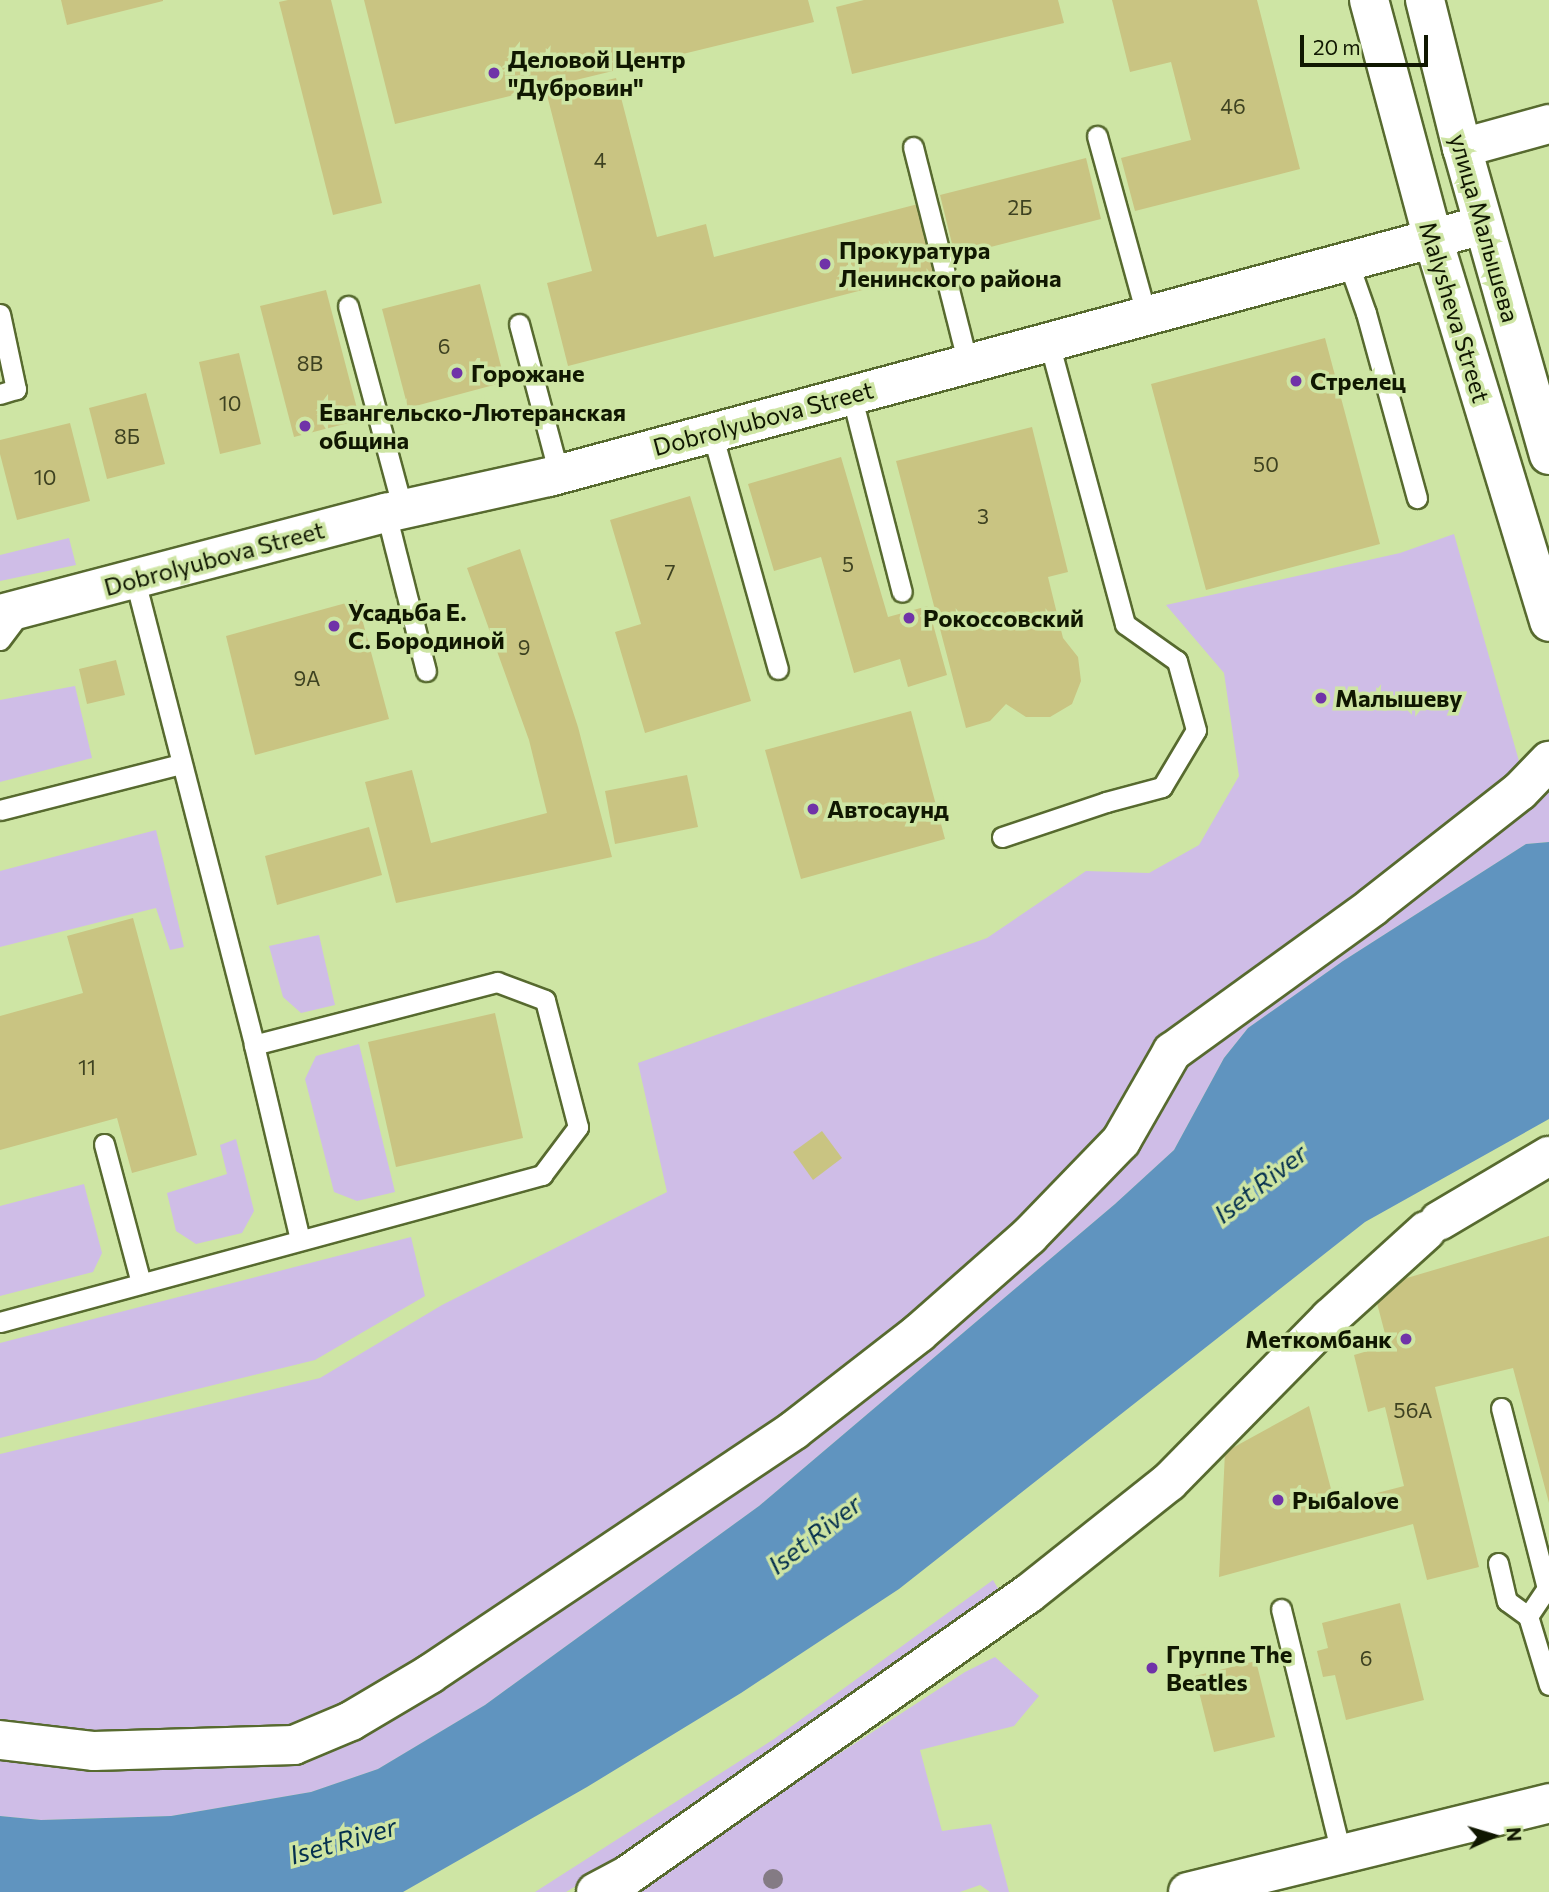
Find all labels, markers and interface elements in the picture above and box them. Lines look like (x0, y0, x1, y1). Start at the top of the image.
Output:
scale bar (1304, 21, 1432, 65)
text: 20 m (1313, 34, 1361, 59)
place label: Деловой Центр "Дубровин" (508, 45, 686, 101)
marker: Деловой Центр "Дубровин" (486, 65, 502, 81)
house number: 46 (1220, 93, 1246, 119)
street label: улица Малышева (1444, 131, 1526, 325)
house number: 4 (594, 147, 606, 173)
house number: 2Б (1008, 194, 1032, 220)
street label: Malysheva Street (1414, 218, 1496, 406)
place label: Прокуратура Ленинского района (839, 236, 1061, 292)
marker: Прокуратура Ленинского района (817, 256, 833, 272)
house number: 6 (438, 333, 450, 359)
house number: 8В (297, 350, 323, 376)
place label: Горожане (471, 359, 585, 387)
marker: Горожане (449, 365, 465, 381)
place label: Стрелец (1310, 367, 1406, 395)
marker: Стрелец (1288, 373, 1304, 389)
street label: Dobrolyubova Street (650, 375, 876, 461)
house number: 10 (219, 390, 241, 416)
place label: Евангельско-Лютеранская община (319, 398, 626, 454)
marker: Евангельско-Лютеранская община (297, 418, 313, 434)
house number: 8Б (114, 423, 140, 449)
house number: 50 (1253, 451, 1279, 477)
house number: 10 (34, 464, 56, 490)
house number: 3 (977, 503, 989, 529)
street label: Dobrolyubova Street (101, 515, 327, 601)
house number: 5 (842, 551, 854, 577)
house number: 7 (664, 559, 676, 585)
place label: Усадьба Е. С. Бородиной (348, 598, 505, 654)
place label: Рокоссовский (923, 604, 1084, 632)
marker: Рокоссовский (901, 610, 917, 626)
marker: Усадьба Е. С. Бородиной (326, 618, 342, 634)
house number: 9 (518, 634, 530, 660)
house number: 9А (294, 665, 320, 691)
place label: Малышеву (1335, 684, 1462, 712)
marker: Малышеву (1313, 690, 1329, 706)
place label: Автосаунд (827, 795, 949, 823)
marker: Автосаунд (805, 801, 821, 817)
house number: 11 (78, 1054, 96, 1080)
water label: Iset River (1207, 1137, 1313, 1229)
place label: Меткомбанк (1245, 1325, 1392, 1353)
marker: Меткомбанк (1398, 1331, 1414, 1347)
house number: 56А (1394, 1397, 1432, 1423)
place label: Рыбаlove (1292, 1486, 1399, 1514)
water label: Iset River (761, 1488, 867, 1580)
marker: Рыбаlove (1270, 1492, 1286, 1508)
place label: Группе The Beatles (1166, 1640, 1292, 1696)
house number: 6 (1360, 1645, 1372, 1671)
marker: Группе The Beatles (1144, 1660, 1160, 1676)
north arrow (1458, 1801, 1528, 1871)
water label: Iset River (286, 1810, 400, 1870)
text: N (1502, 1827, 1526, 1842)

